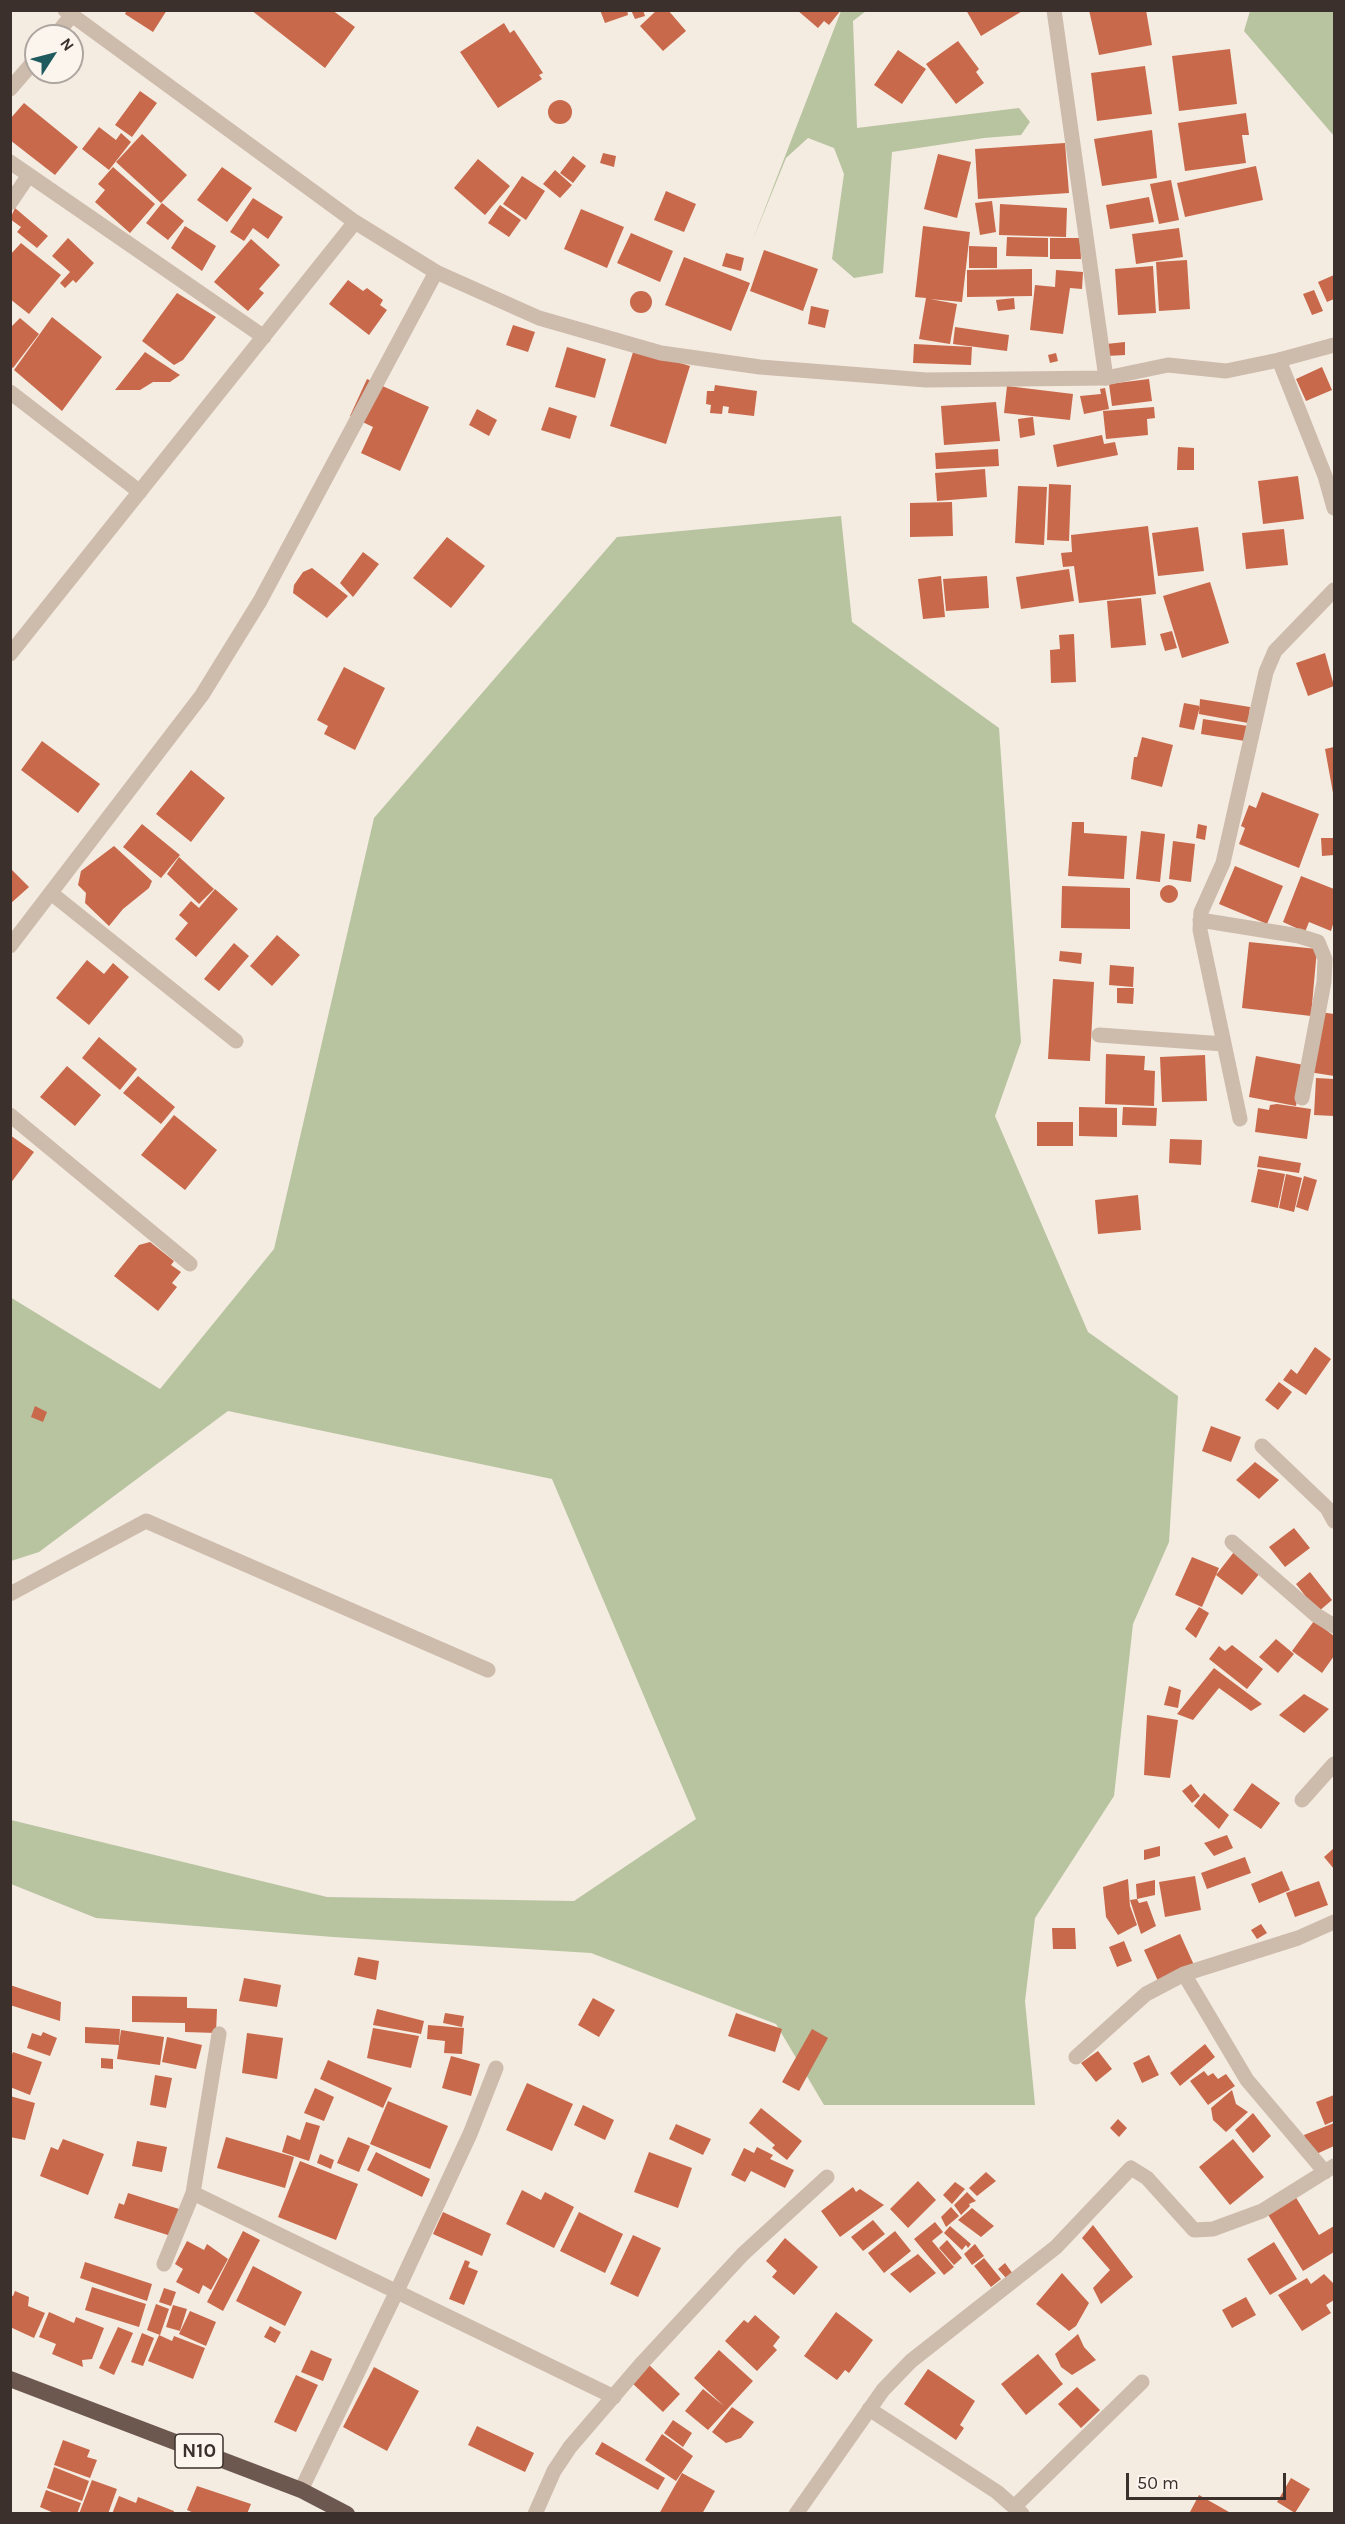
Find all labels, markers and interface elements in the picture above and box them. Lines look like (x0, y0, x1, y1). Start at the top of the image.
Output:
north arrow (24, 24, 84, 84)
text: N (56, 34, 78, 55)
road number: N10 (175, 2434, 223, 2468)
scale bar (1129, 2461, 1290, 2499)
text: 50 m (1137, 2472, 1179, 2494)

